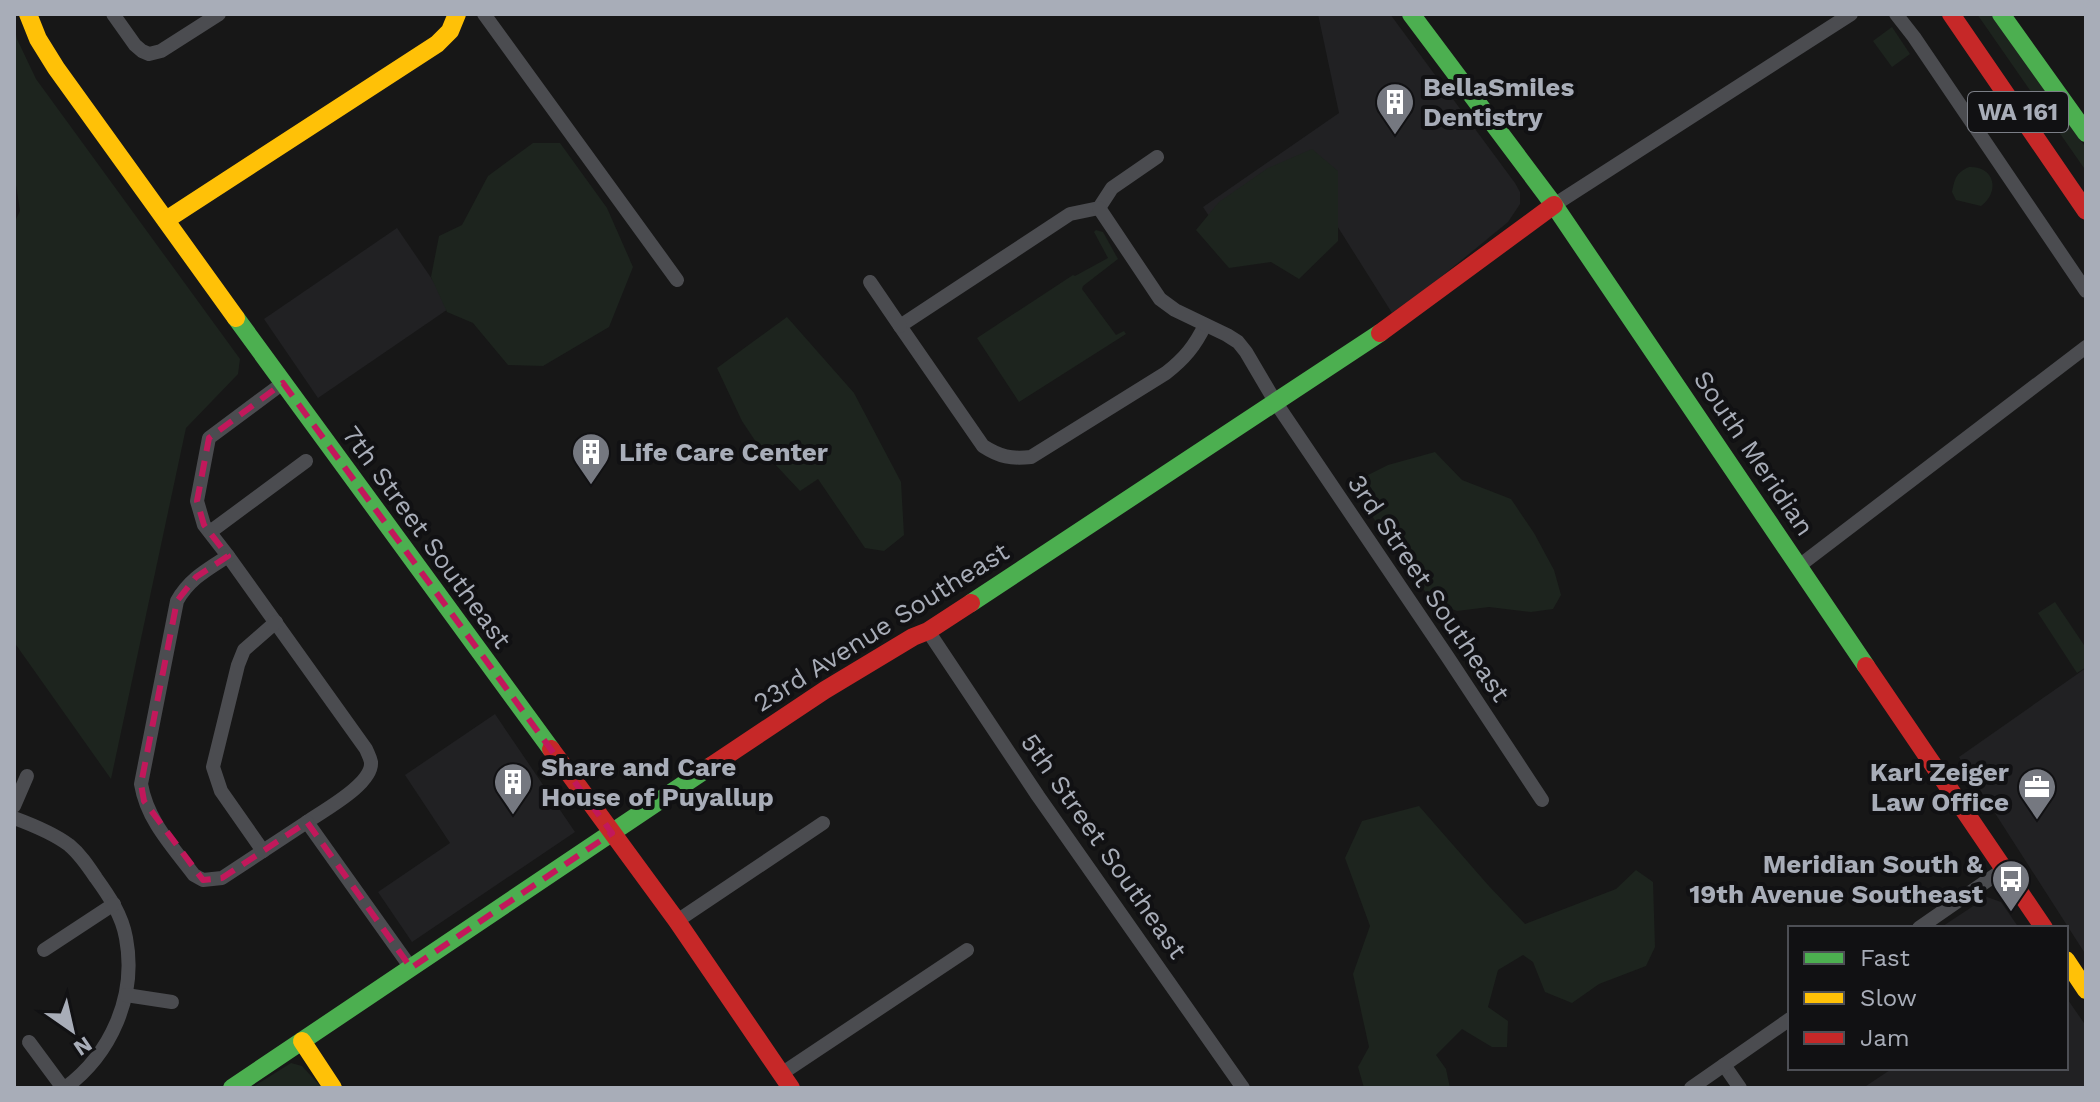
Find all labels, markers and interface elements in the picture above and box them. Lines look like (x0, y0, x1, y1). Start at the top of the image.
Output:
place label: BellaSmiles Dentistry (1423, 72, 1574, 132)
building icon: BellaSmiles Dentistry (1374, 81, 1416, 136)
road number: WA 161 (1968, 92, 2068, 132)
street label: South Meridian (1688, 365, 1820, 541)
street label: 7th Street Southeast (336, 420, 518, 654)
building icon: Life Care Center (570, 431, 612, 486)
place label: Life Care Center (619, 437, 829, 467)
street label: 3rd Street Southeast (1342, 469, 1516, 707)
street label: 23rd Avenue Southeast (748, 536, 1014, 718)
street label: 5th Street Southeast (1015, 728, 1193, 964)
place label: Share and Care House of Puyallup (541, 752, 774, 812)
place label: Karl Zeiger Law Office (1870, 757, 2010, 817)
building icon: Share and Care House of Puyallup (492, 761, 534, 816)
office icon: Karl Zeiger Law Office (2016, 766, 2058, 821)
place label: Meridian South & 19th Avenue Southeast (1689, 849, 1984, 909)
bus stop icon: Meridian South & 19th Avenue Southeast (1990, 858, 2032, 913)
legend (1788, 926, 2068, 1070)
text: Fast (1860, 944, 1910, 972)
text: Slow (1860, 984, 1917, 1012)
north arrow (32, 990, 112, 1070)
text: Jam (1860, 1024, 1910, 1052)
text: N (69, 1031, 97, 1061)

